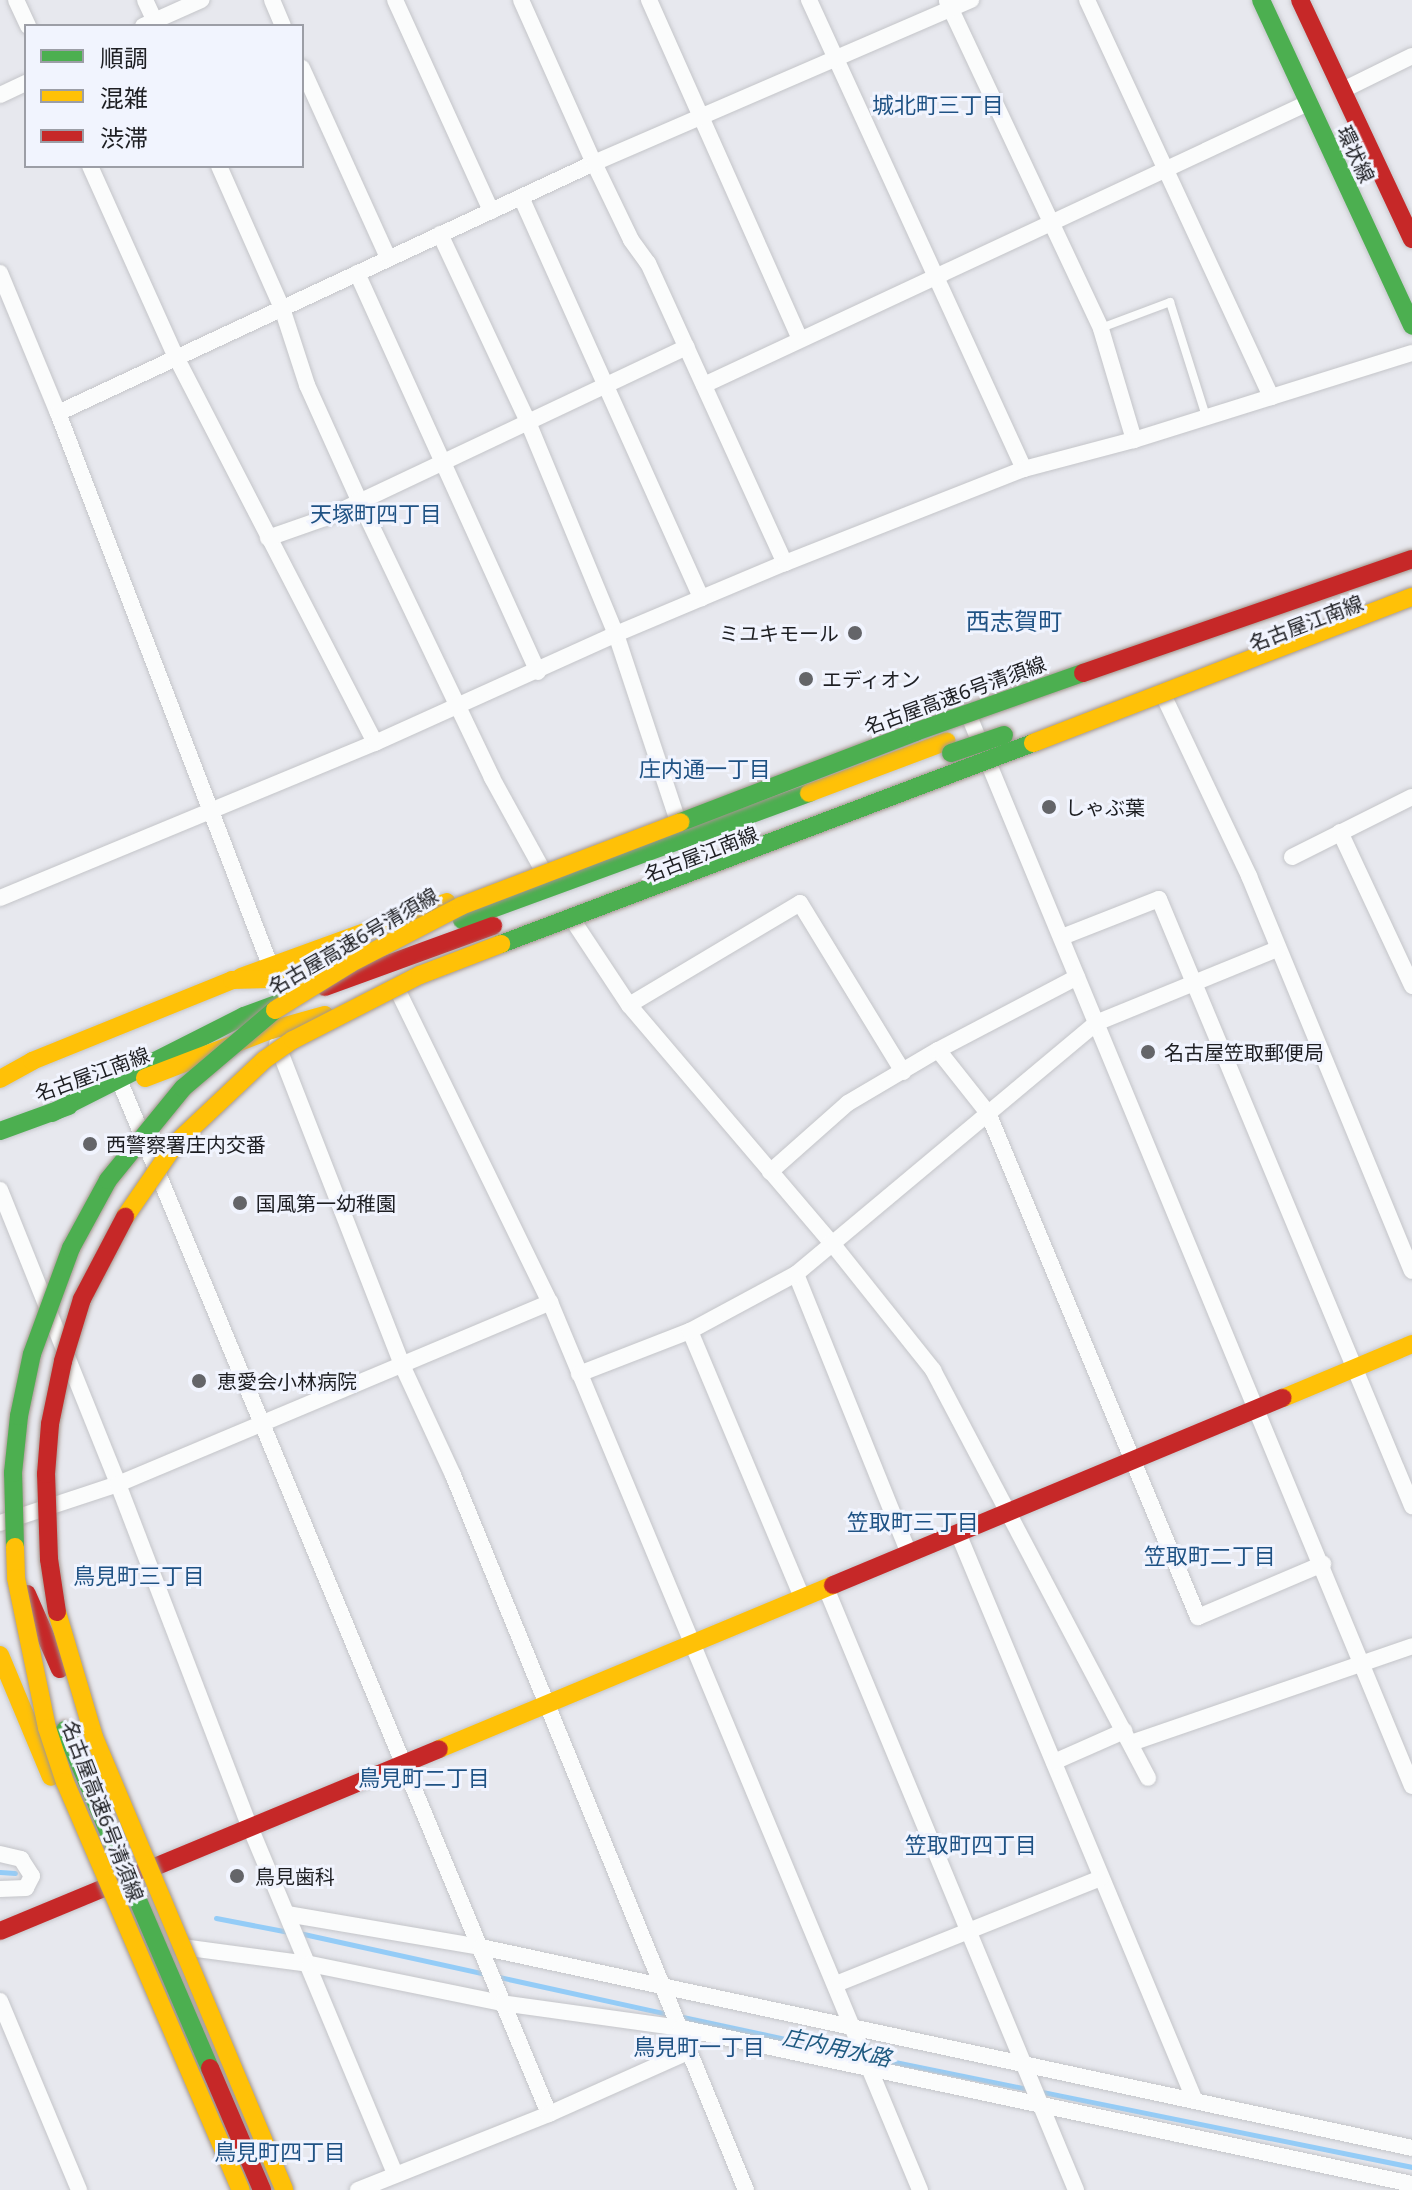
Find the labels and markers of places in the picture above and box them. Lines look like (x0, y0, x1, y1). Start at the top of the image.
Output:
place label: ミユキモール (719, 621, 839, 645)
marker: ミユキモール (846, 624, 864, 642)
place label: エディオン (822, 667, 922, 691)
marker: エディオン (797, 670, 815, 688)
place label: しゃぶ葉 (1065, 795, 1145, 819)
marker: しゃぶ葉 (1040, 798, 1058, 816)
place label: 名古屋笠取郵便局 (1164, 1040, 1324, 1064)
marker: 名古屋笠取郵便局 (1139, 1043, 1157, 1061)
place label: 西警察署庄内交番 (106, 1132, 266, 1156)
marker: 西警察署庄内交番 (81, 1135, 99, 1153)
place label: 国風第一幼稚園 (256, 1191, 396, 1215)
marker: 国風第一幼稚園 (231, 1194, 249, 1212)
place label: 恵愛会小林病院 (217, 1369, 357, 1393)
marker: 恵愛会小林病院 (188, 1370, 210, 1392)
place label: 鳥見歯科 (255, 1864, 335, 1888)
marker: 鳥見歯科 (226, 1865, 248, 1887)

